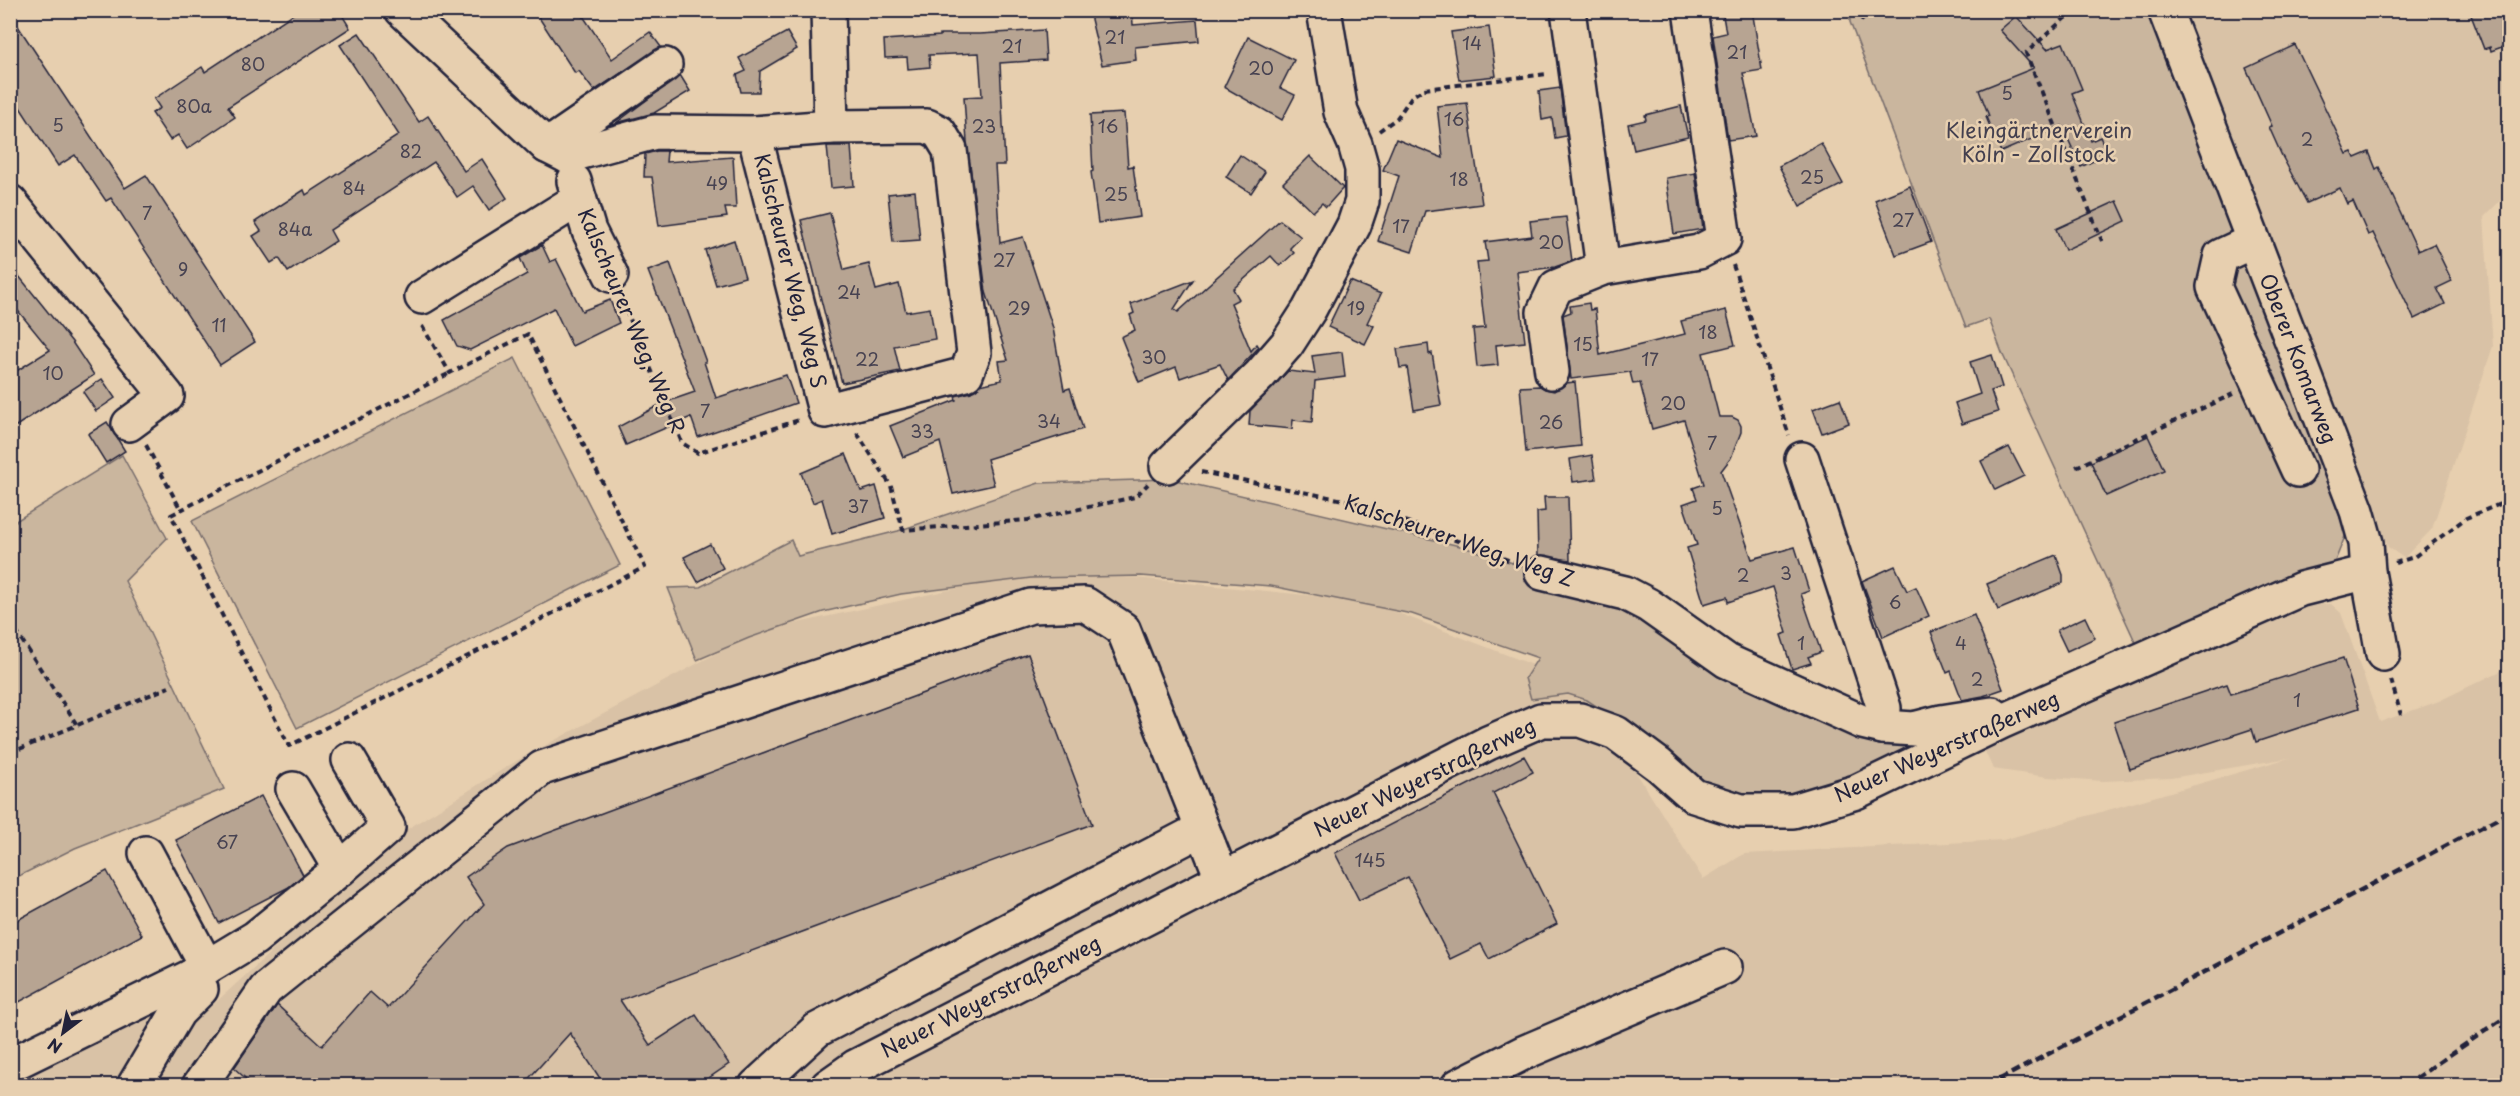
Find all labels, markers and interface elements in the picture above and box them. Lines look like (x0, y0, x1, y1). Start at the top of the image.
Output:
house number: 21 (1105, 23, 1125, 50)
house number: 14 (1462, 29, 1482, 56)
house number: 21 (1002, 32, 1022, 59)
house number: 21 (1727, 38, 1747, 65)
house number: 80 (241, 50, 265, 77)
house number: 20 (1248, 54, 1274, 81)
house number: 5 (2001, 79, 2013, 106)
house number: 80a (176, 92, 213, 119)
house number: 16 (1444, 105, 1464, 132)
house number: 5 (52, 111, 64, 138)
house number: 23 (972, 112, 996, 139)
house number: 16 (1098, 112, 1118, 139)
park label: Kleingärtnerverein Köln - Zollstock (1946, 113, 2132, 169)
house number: 2 (2301, 125, 2313, 152)
house number: 82 (400, 137, 422, 164)
street label: Kalscheurer Weg, Weg S (747, 150, 837, 391)
house number: 25 (1800, 163, 1824, 190)
house number: 18 (1449, 165, 1469, 192)
house number: 49 (706, 169, 728, 196)
house number: 84 (342, 174, 366, 201)
house number: 25 (1104, 180, 1128, 207)
house number: 7 (142, 199, 152, 226)
street label: Kalscheurer Weg, Weg R (571, 203, 695, 438)
house number: 27 (1892, 206, 1914, 233)
house number: 17 (1392, 212, 1410, 239)
house number: 84a (278, 215, 313, 242)
house number: 20 (1538, 228, 1564, 255)
house number: 27 (993, 246, 1015, 273)
house number: 9 (178, 255, 188, 282)
street label: Oberer Komarweg (2253, 268, 2347, 448)
house number: 24 (837, 278, 861, 305)
house number: 29 (1008, 294, 1030, 321)
house number: 19 (1347, 294, 1365, 321)
house number: 11 (211, 311, 227, 338)
house number: 18 (1698, 318, 1718, 345)
house number: 15 (1573, 330, 1593, 357)
house number: 30 (1141, 343, 1167, 370)
house number: 22 (855, 345, 879, 372)
house number: 17 (1641, 345, 1659, 372)
house number: 10 (42, 359, 64, 386)
house number: 20 (1660, 389, 1686, 416)
house number: 7 (700, 397, 710, 424)
house number: 34 (1037, 407, 1061, 434)
house number: 26 (1539, 408, 1563, 435)
house number: 33 (910, 417, 934, 444)
house number: 7 (1707, 429, 1717, 456)
street label: Kalscheurer Weg, Weg Z (1340, 485, 1579, 593)
house number: 37 (847, 492, 869, 519)
house number: 5 (1711, 494, 1723, 521)
house number: 3 (1780, 559, 1792, 586)
house number: 2 (1737, 561, 1749, 588)
house number: 6 (1889, 588, 1901, 615)
house number: 1 (1797, 629, 1805, 656)
house number: 4 (1955, 629, 1967, 656)
house number: 2 (1971, 665, 1983, 692)
street label: Neuer Weyerstraßerweg (1828, 681, 2064, 809)
house number: 1 (2293, 686, 2301, 713)
street label: Neuer Weyerstraßerweg (1308, 708, 1541, 844)
house number: 67 (216, 828, 238, 855)
house number: 145 (1354, 846, 1386, 873)
street label: Neuer Weyerstraßerweg (874, 926, 1106, 1065)
north arrow (33, 1003, 93, 1063)
text: N (43, 1033, 66, 1060)

